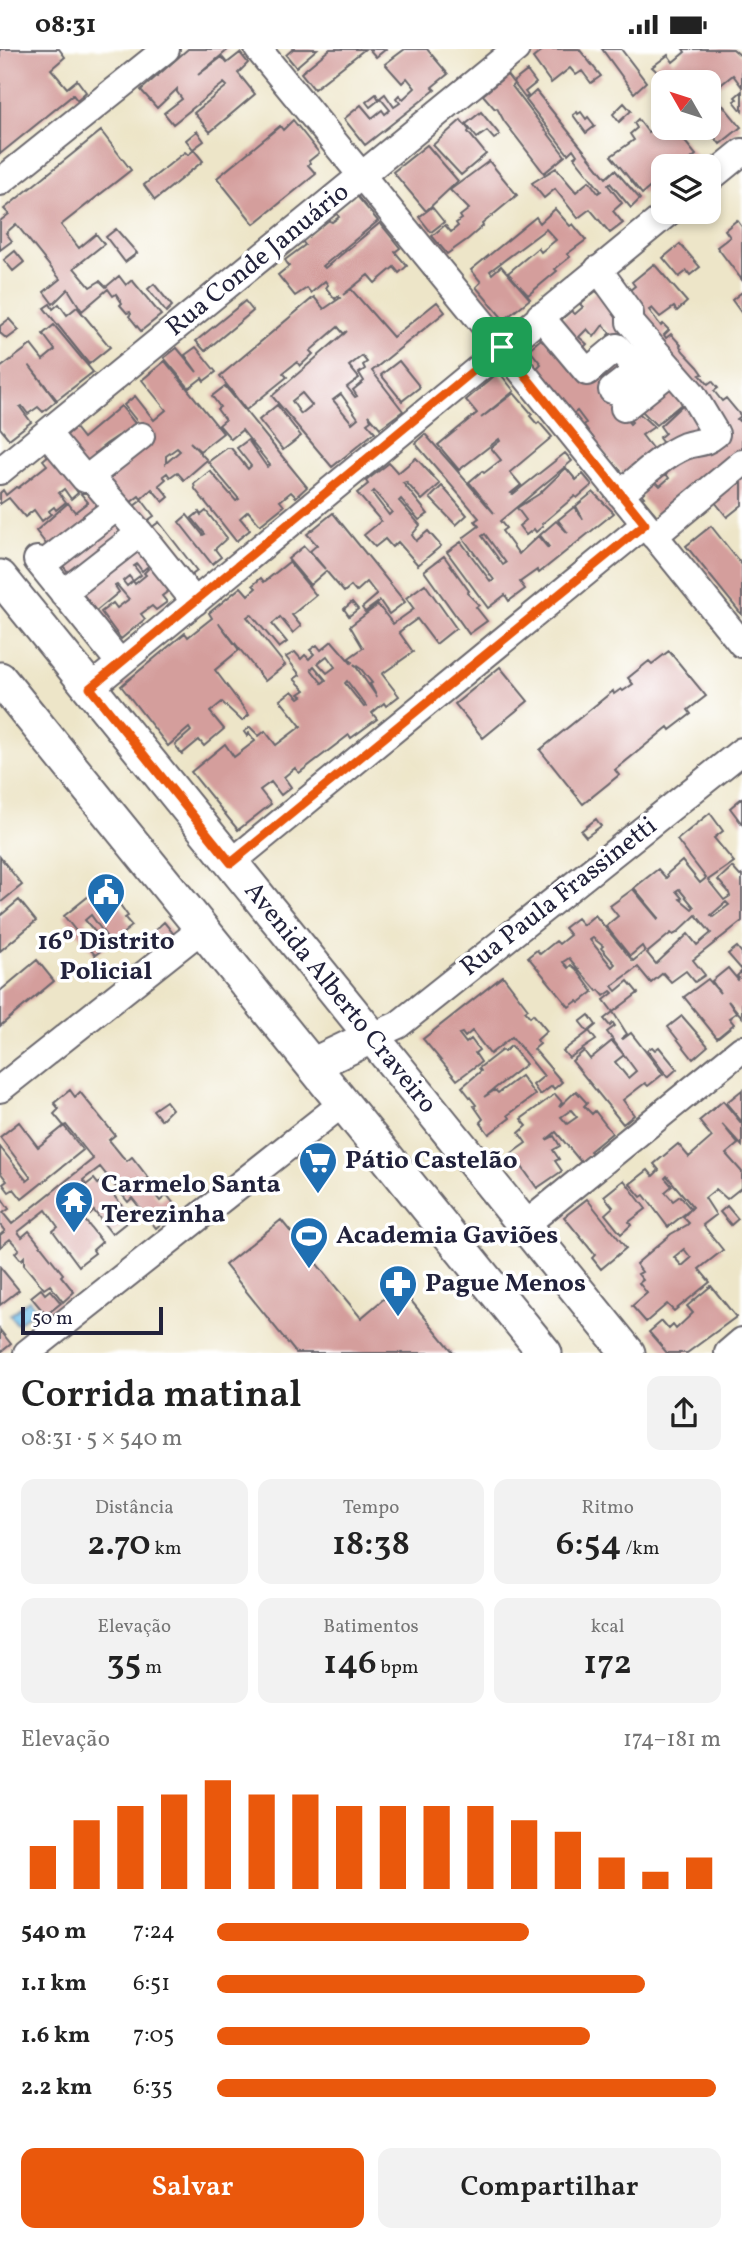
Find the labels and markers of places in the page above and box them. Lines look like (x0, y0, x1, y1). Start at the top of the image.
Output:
pin (472, 317, 532, 377)
public building icon: 16º Distrito Policial (85, 871, 127, 926)
place label: 16º Distrito Policial (37, 924, 175, 990)
supermarket icon: Pátio Castelão (297, 1140, 339, 1195)
place label: Pátio Castelão (345, 1143, 518, 1179)
place label: Carmelo Santa Terezinha (101, 1167, 281, 1233)
temple icon: Carmelo Santa Terezinha (53, 1179, 95, 1234)
sports icon: Academia Gaviões (288, 1215, 330, 1270)
place label: Academia Gaviões (336, 1218, 558, 1254)
pharmacy icon: Pague Menos (377, 1263, 419, 1318)
place label: Pague Menos (425, 1266, 586, 1302)

